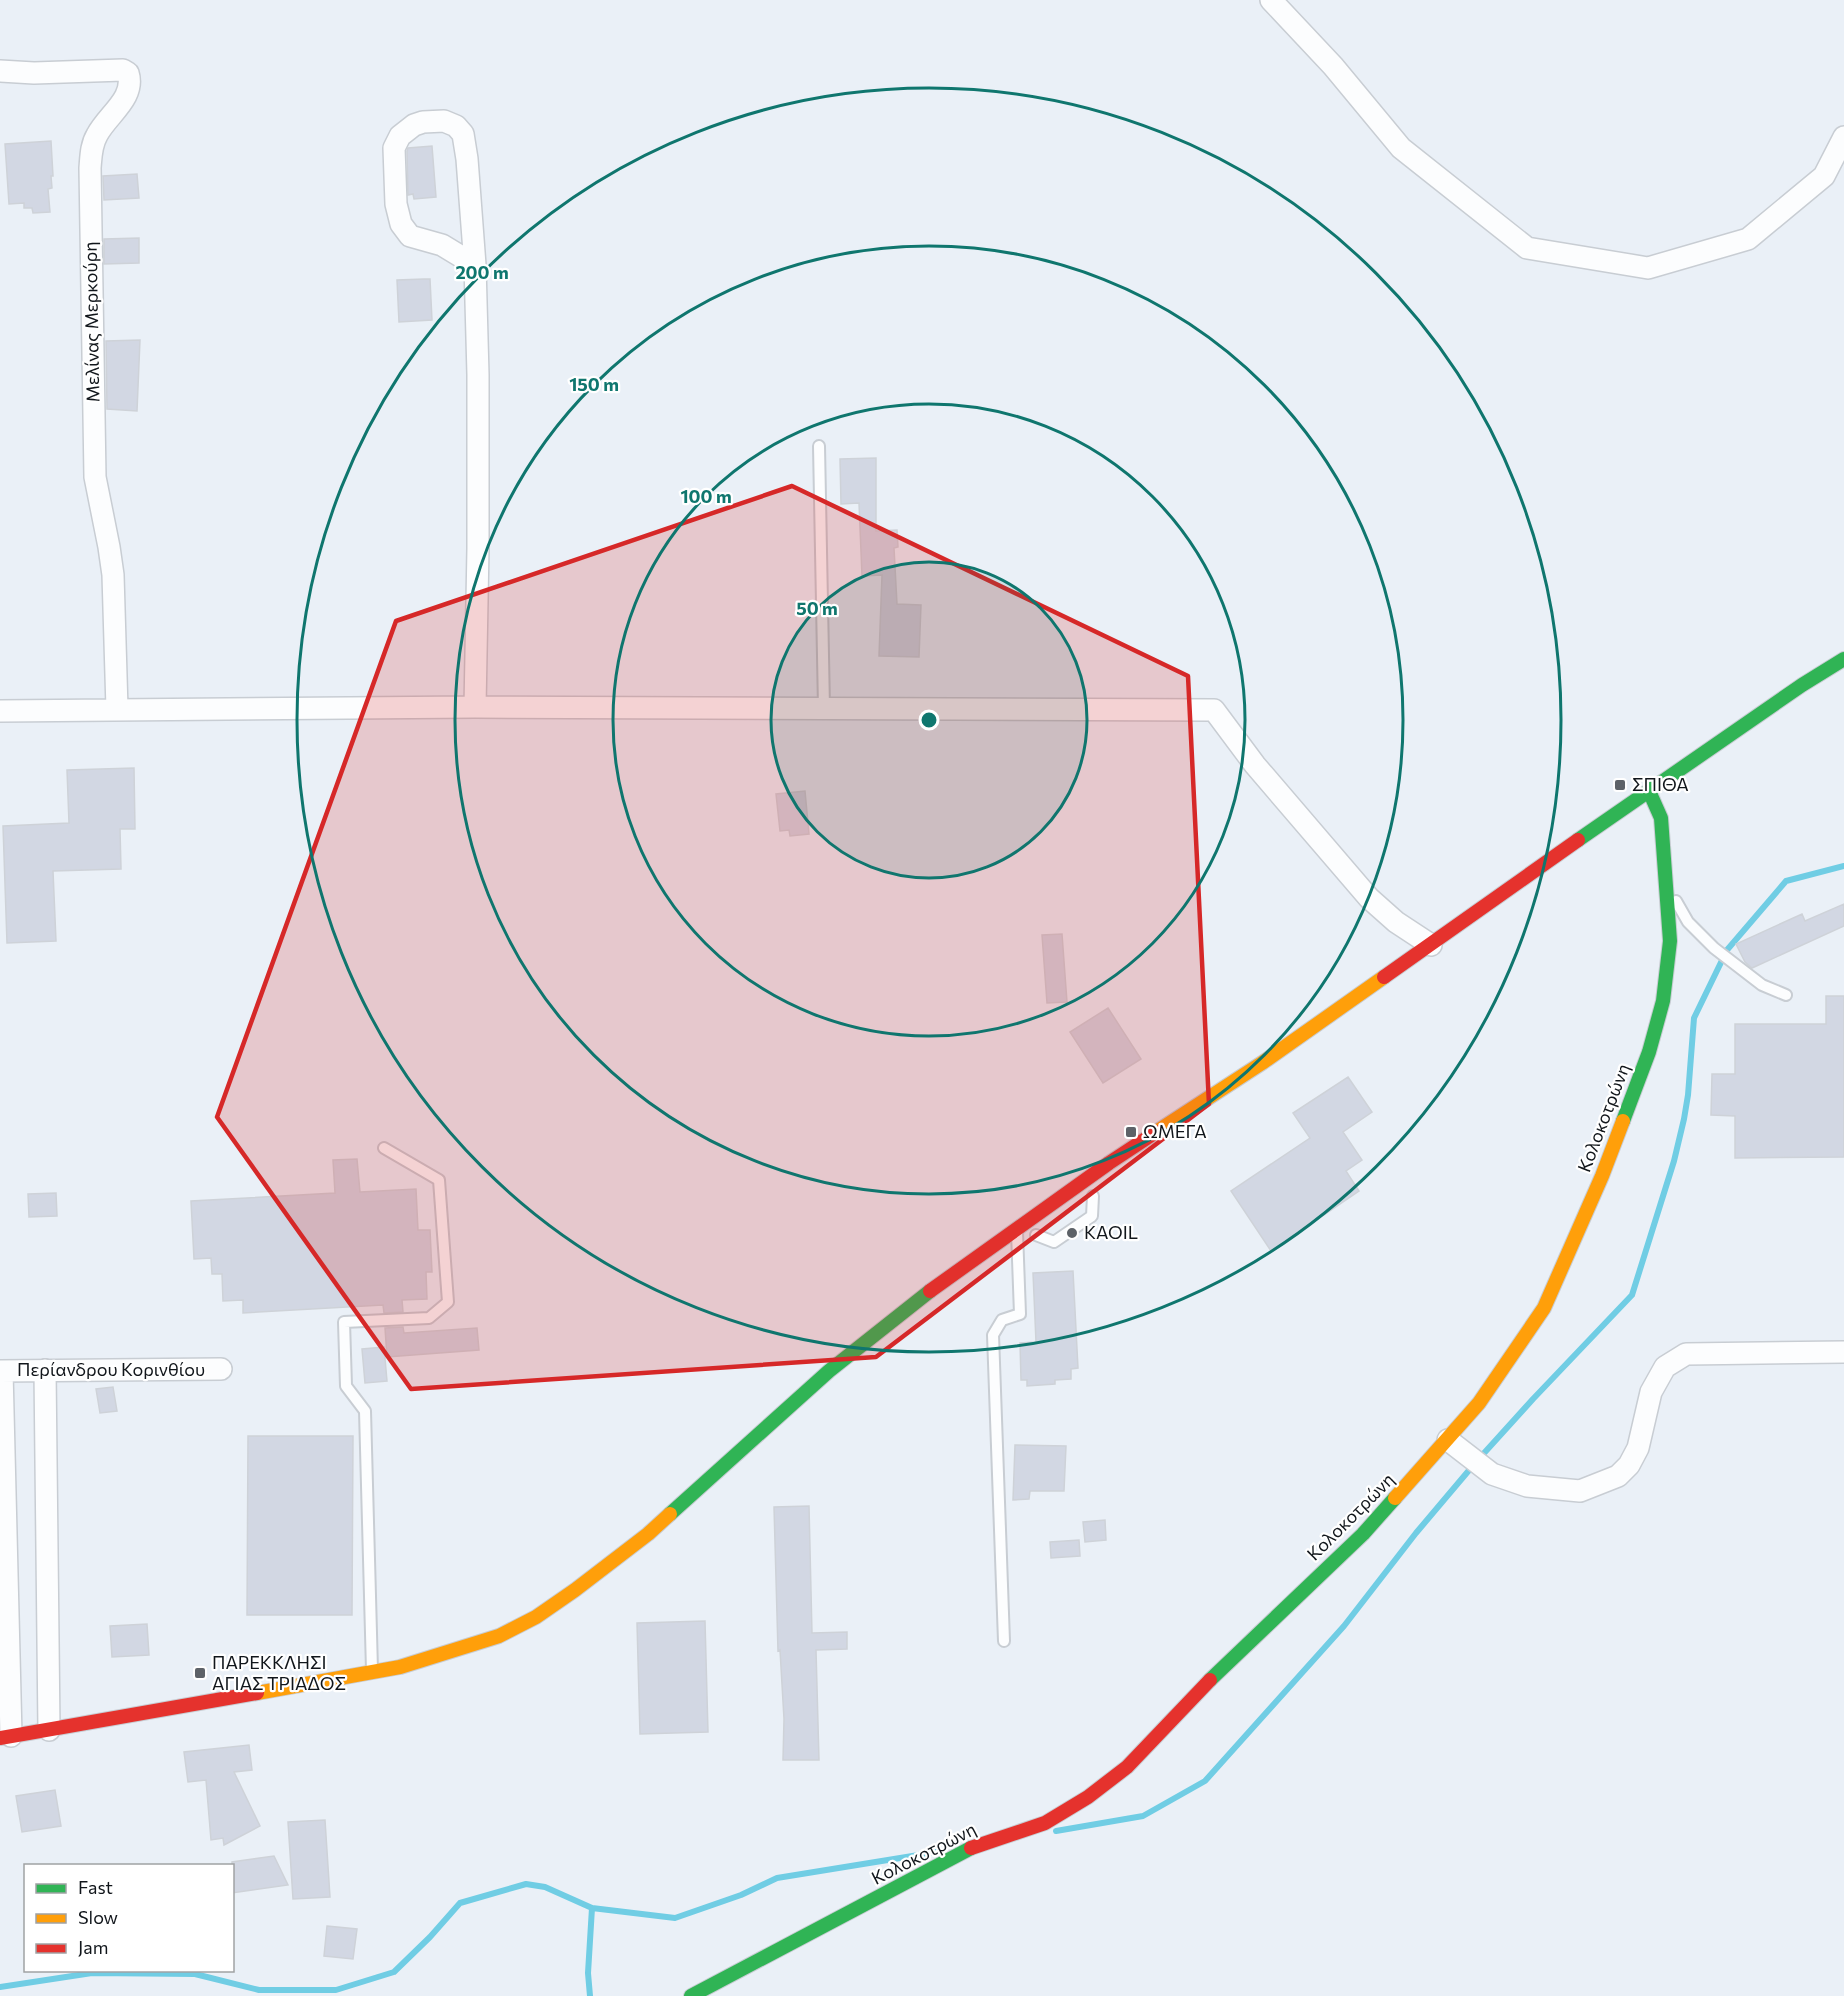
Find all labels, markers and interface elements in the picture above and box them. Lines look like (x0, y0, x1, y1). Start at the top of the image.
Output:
street label: Μελίνας Μερκούρη (79, 241, 103, 403)
text: 200 m (455, 261, 509, 283)
text: 150 m (569, 373, 619, 395)
text: 100 m (680, 485, 732, 507)
text: 50 m (796, 597, 838, 619)
centre of rings (919, 710, 939, 730)
place label: ΣΠΙΘΑ (1632, 773, 1689, 795)
marker: ΣΠΙΘΑ (1613, 778, 1627, 792)
street label: Κολοκοτρώνη (1572, 1060, 1634, 1175)
place label: ΩΜΕΓΑ (1143, 1120, 1207, 1142)
marker: ΩΜΕΓΑ (1124, 1125, 1138, 1139)
place label: KAOIL (1084, 1221, 1138, 1243)
marker: KAOIL (1065, 1226, 1079, 1240)
street label: Περίανδρου Κορινθίου (17, 1358, 205, 1380)
street label: Κολοκοτρώνη (1302, 1468, 1398, 1564)
place label: ΠΑΡΕΚΚΛΗΣΙ ΑΓΙΑΣ ΤΡΙΑΔΟΣ (212, 1651, 346, 1694)
marker: ΠΑΡΕΚΚΛΗΣΙ ΑΓΙΑΣ ΤΡΙΑΔΟΣ (193, 1666, 207, 1680)
street label: Κολοκοτρώνη (868, 1817, 979, 1889)
legend (24, 1864, 234, 1972)
text: Fast (78, 1876, 113, 1898)
text: Slow (78, 1906, 118, 1928)
text: Jam (78, 1936, 108, 1958)

